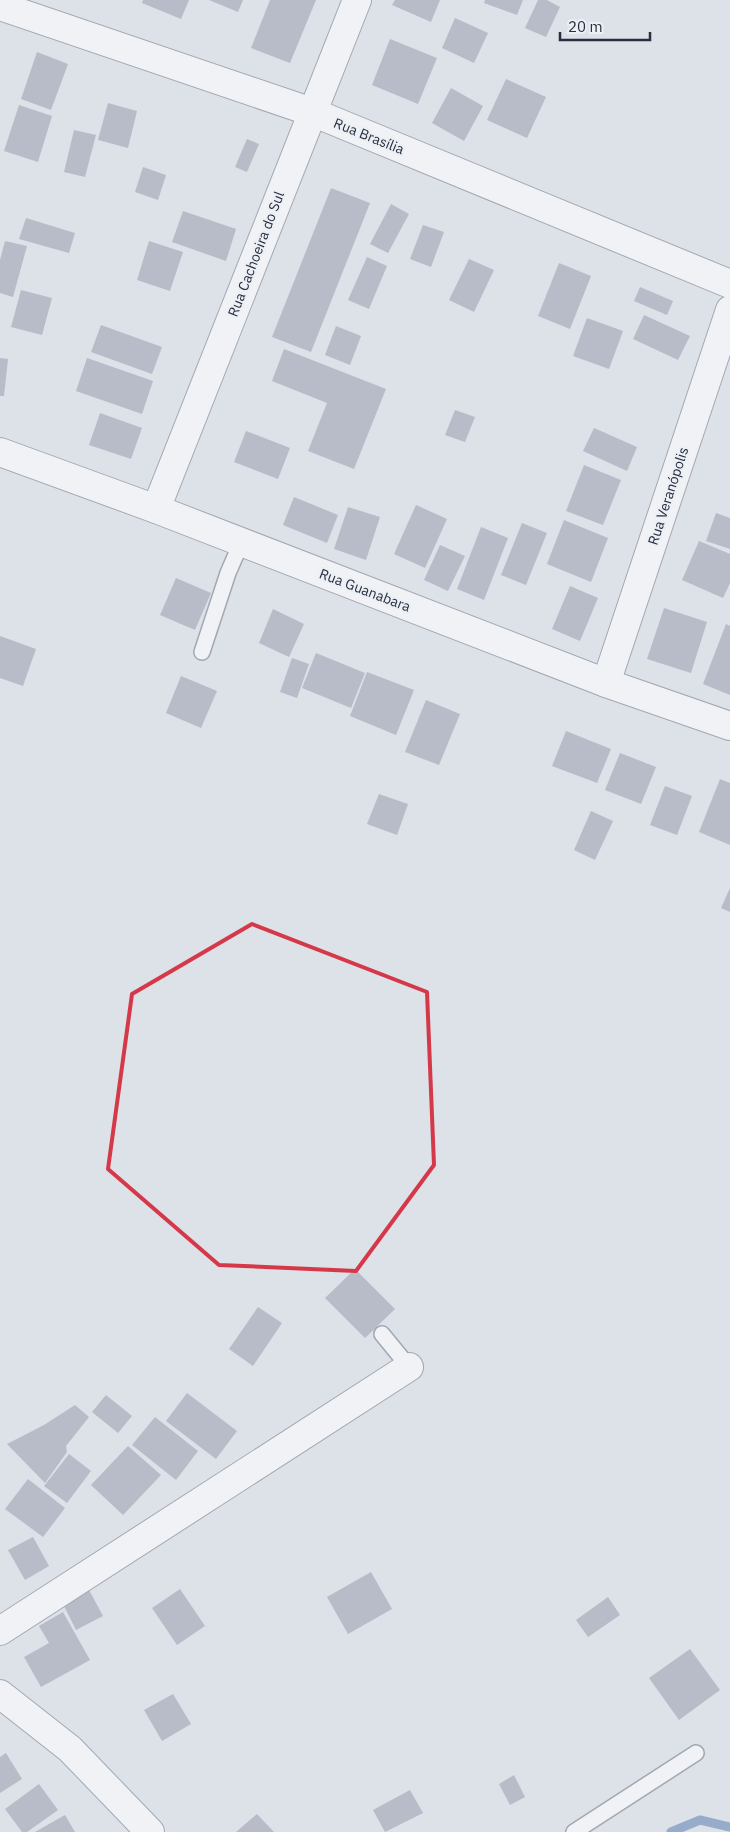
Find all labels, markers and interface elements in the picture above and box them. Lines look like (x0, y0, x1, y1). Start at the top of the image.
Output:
scale bar (560, 10, 650, 42)
text: 20 m (568, 17, 603, 36)
street label: Rua Brasília (331, 114, 407, 158)
street label: Rua Cachoeira do Sul (224, 189, 288, 319)
street label: Rua Veranópolis (644, 445, 692, 547)
street label: Rua Guanabara (317, 564, 414, 616)

